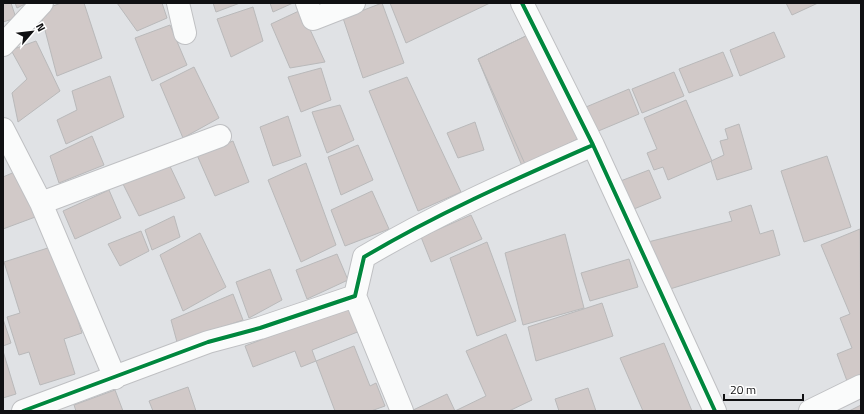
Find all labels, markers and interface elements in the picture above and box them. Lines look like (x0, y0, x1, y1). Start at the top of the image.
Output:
north arrow (12, 12, 52, 52)
text: N (32, 20, 50, 34)
scale bar (724, 376, 803, 402)
text: 20 m (730, 380, 756, 399)

